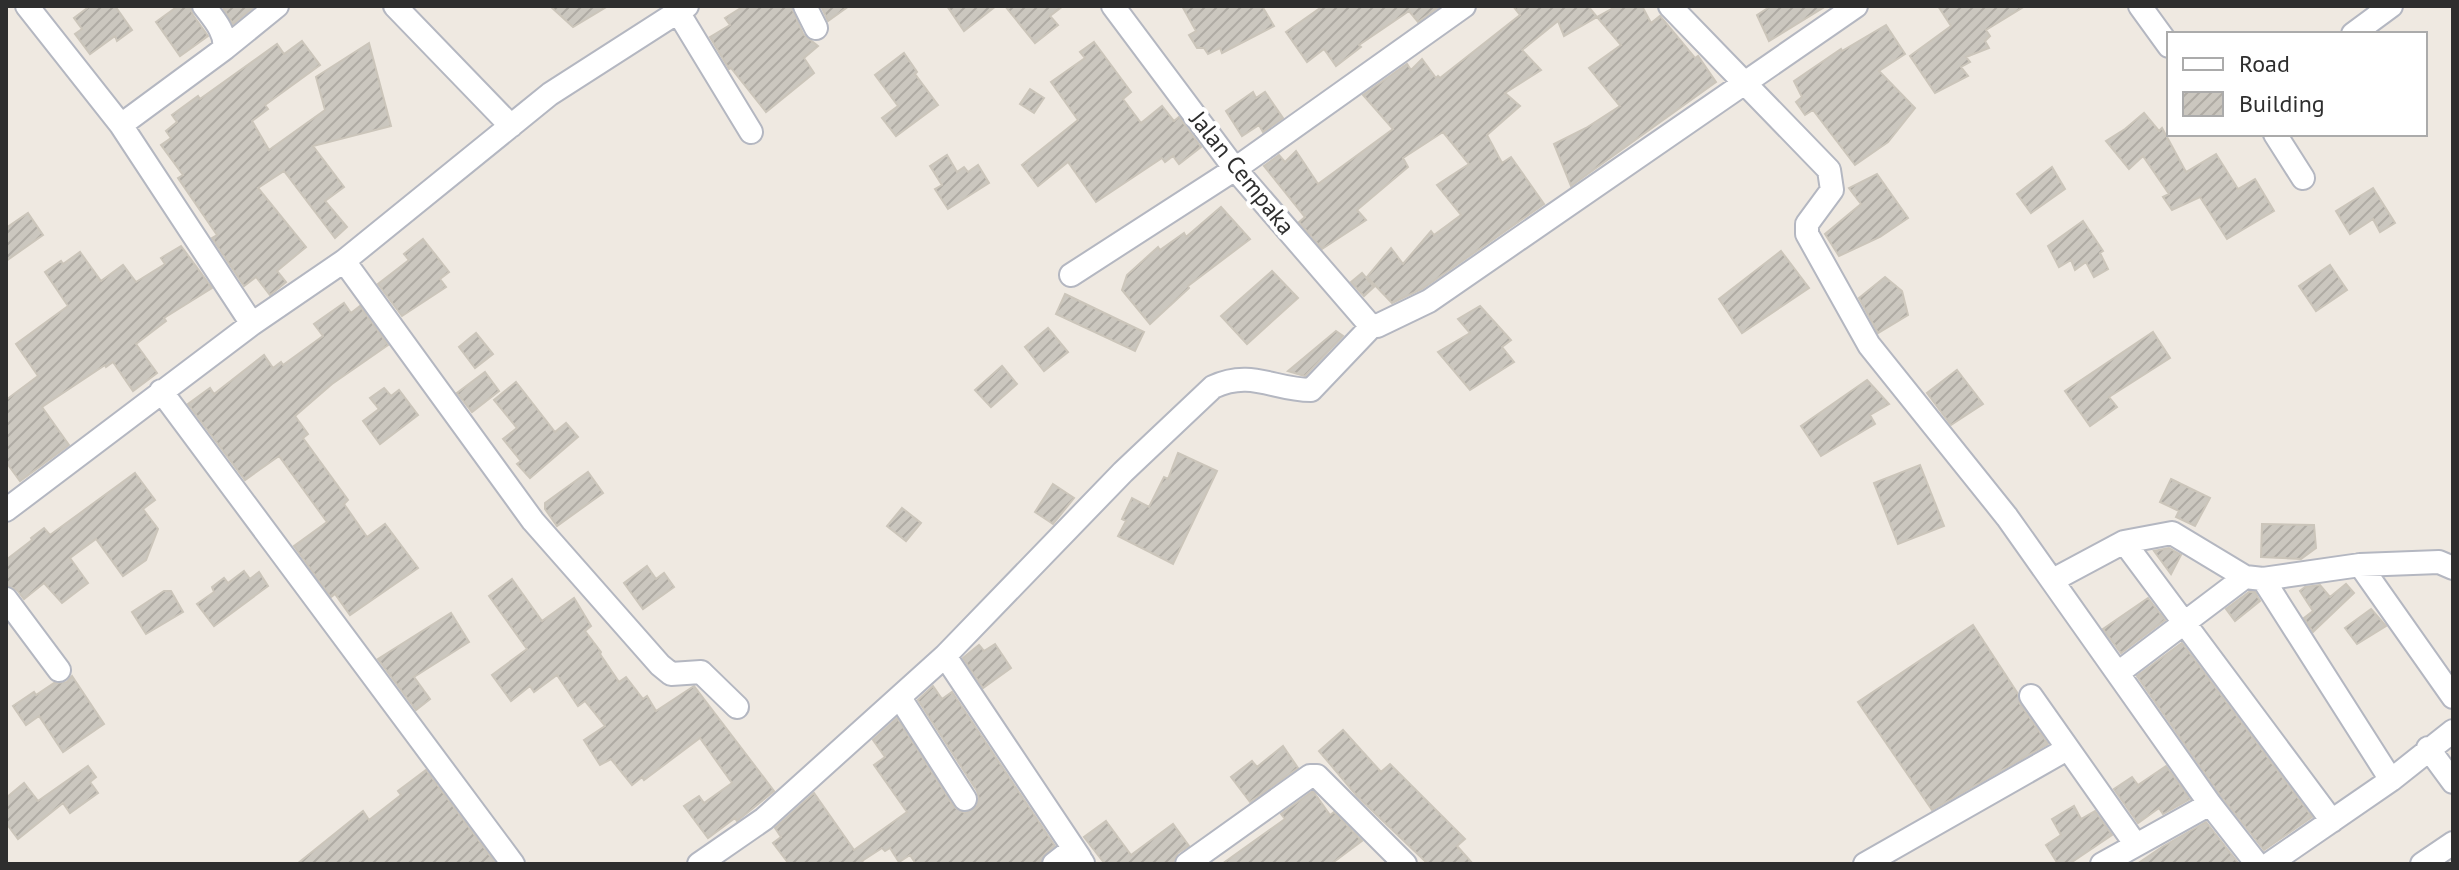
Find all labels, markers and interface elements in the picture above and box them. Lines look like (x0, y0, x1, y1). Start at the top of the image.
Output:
legend (2167, 32, 2427, 136)
text: Road (2239, 48, 2290, 79)
text: Building (2239, 88, 2325, 119)
street label: Jalan Cempaka (1182, 104, 1302, 241)

